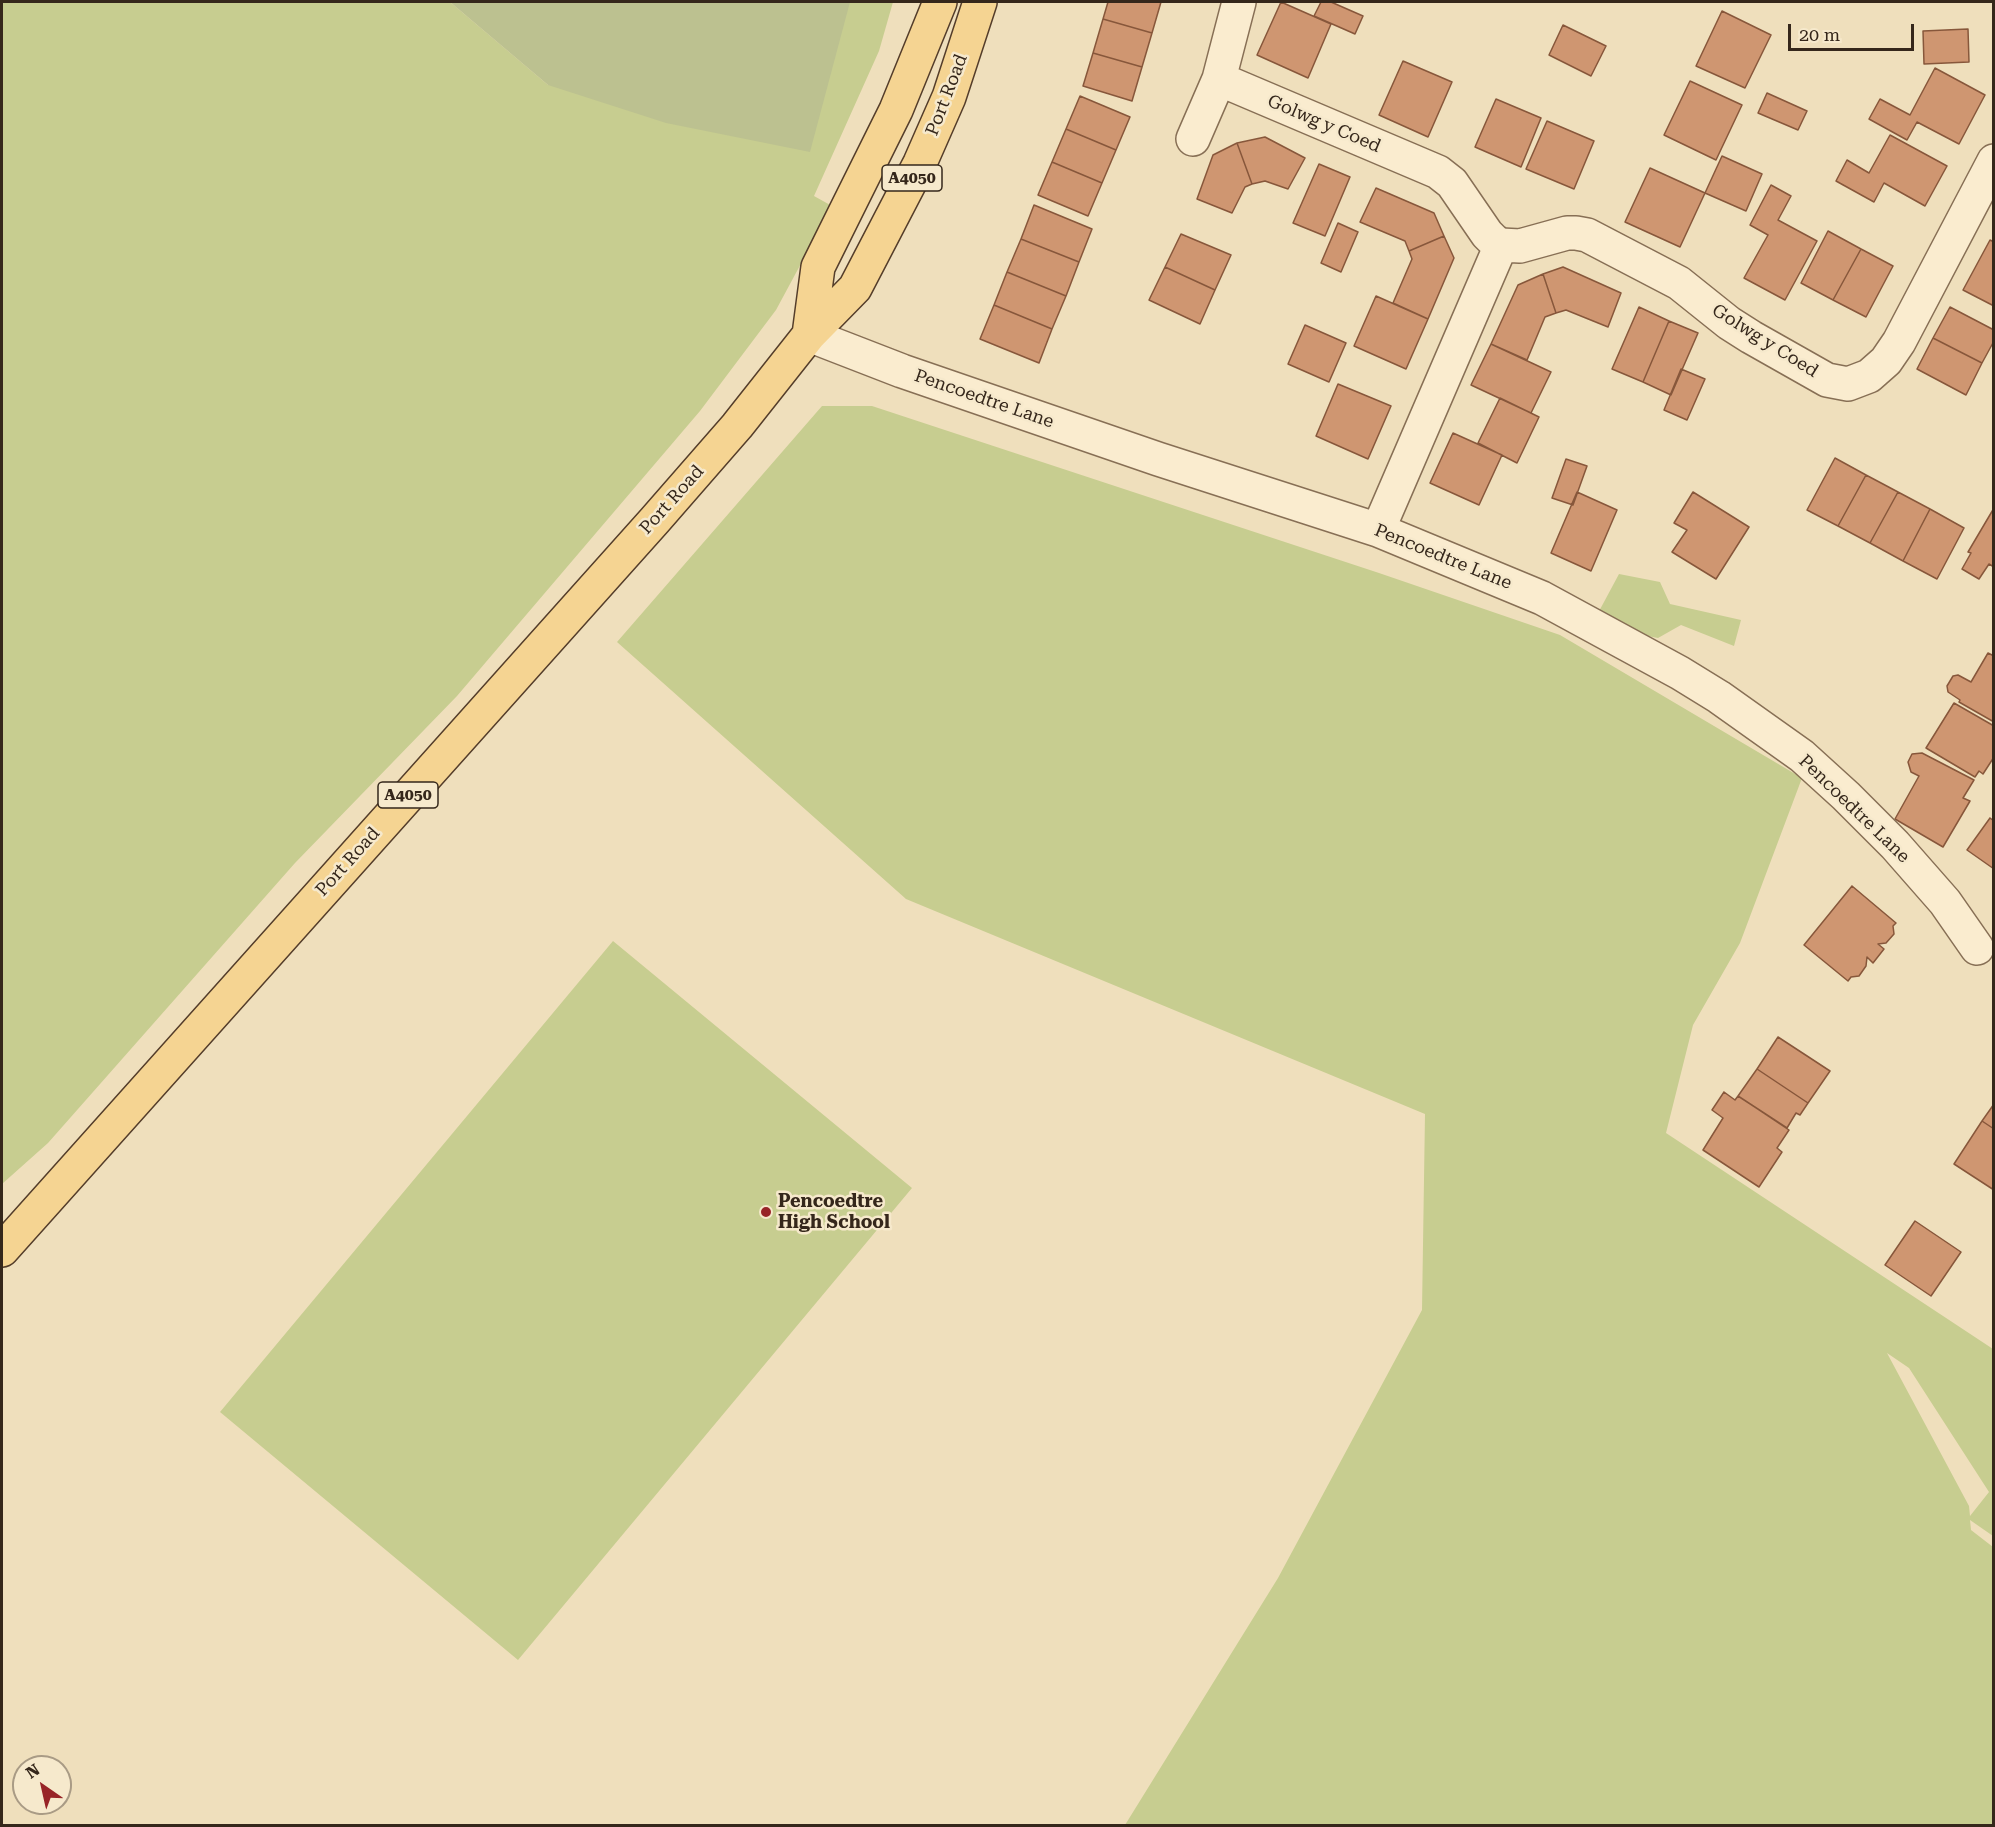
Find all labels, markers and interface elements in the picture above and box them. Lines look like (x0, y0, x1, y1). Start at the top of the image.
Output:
scale bar (1791, 12, 1917, 50)
text: 20 m (1799, 24, 1840, 45)
street label: Port Road (922, 51, 972, 139)
street label: Golwg y Coed (1264, 90, 1384, 158)
road number: A4050 (882, 165, 942, 191)
street label: Golwg y Coed (1708, 300, 1822, 382)
street label: Pencoedtre Lane (911, 365, 1057, 433)
street label: Port Road (635, 461, 709, 539)
street label: Pencoedtre Lane (1371, 520, 1515, 594)
street label: Pencoedtre Lane (1794, 750, 1914, 868)
road number: A4050 (378, 782, 438, 808)
street label: Port Road (311, 823, 385, 901)
place label: Pencoedtre High School (778, 1191, 890, 1234)
marker: Pencoedtre High School (759, 1205, 773, 1219)
north arrow (12, 1755, 72, 1815)
text: N (22, 1760, 43, 1783)

